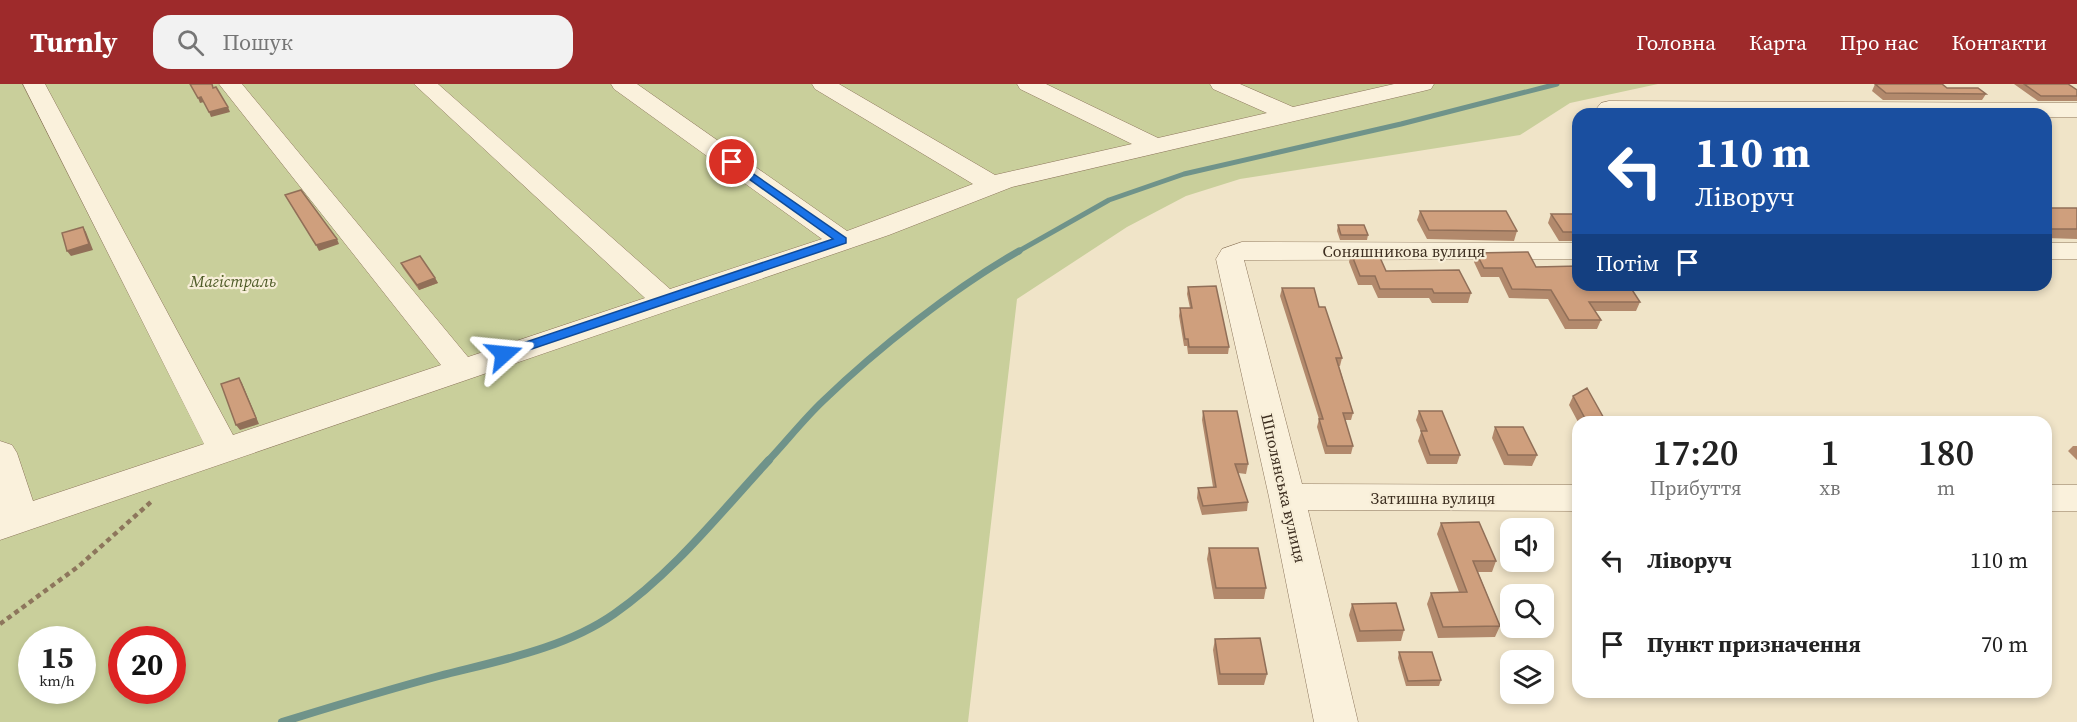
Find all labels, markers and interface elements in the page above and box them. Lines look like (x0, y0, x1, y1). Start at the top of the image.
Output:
search box (153, 15, 573, 69)
text: Turnly (30, 23, 117, 61)
icon: search (174, 26, 207, 59)
text: Пошук (222, 27, 293, 57)
text: Головна (1636, 28, 1716, 57)
text: Карта (1749, 28, 1807, 57)
text: Про нас (1840, 28, 1919, 57)
text: Контакти (1952, 28, 2047, 57)
text: 110 m (1695, 123, 1810, 181)
icon: left (1596, 132, 1674, 210)
pin (706, 136, 757, 187)
icon: arrive (715, 145, 748, 178)
text: Ліворуч (1695, 178, 1795, 215)
street label: Соняшникова вулиця (1323, 240, 1485, 262)
icon: arrive (1671, 246, 1704, 279)
text: Потім (1596, 248, 1659, 278)
park label: Магістраль (189, 270, 276, 292)
position arrow (472, 322, 536, 386)
street label: Шполянська вулиця (1256, 411, 1312, 565)
text: 17:20 (1653, 428, 1739, 477)
text: 1 (1820, 428, 1839, 477)
text: 180 (1918, 428, 1974, 477)
text: Прибуття (1650, 474, 1742, 502)
text: хв (1819, 474, 1840, 502)
text: m (1937, 474, 1955, 502)
street label: Затишна вулиця (1371, 487, 1495, 509)
map controls (1500, 518, 1554, 704)
button: sound (1500, 518, 1554, 572)
icon: left (1596, 544, 1629, 577)
text: Ліворуч (1647, 545, 1732, 575)
text: 110 m (1970, 545, 2028, 575)
button: search (1500, 584, 1554, 638)
speed limit sign: 20 (108, 626, 186, 704)
icon: arrive (1596, 628, 1629, 661)
text: Пункт призначення (1647, 629, 1861, 659)
text: 70 m (1981, 629, 2028, 659)
text: 15 (41, 637, 73, 678)
button: layers (1500, 650, 1554, 704)
text: km/h (39, 670, 75, 691)

